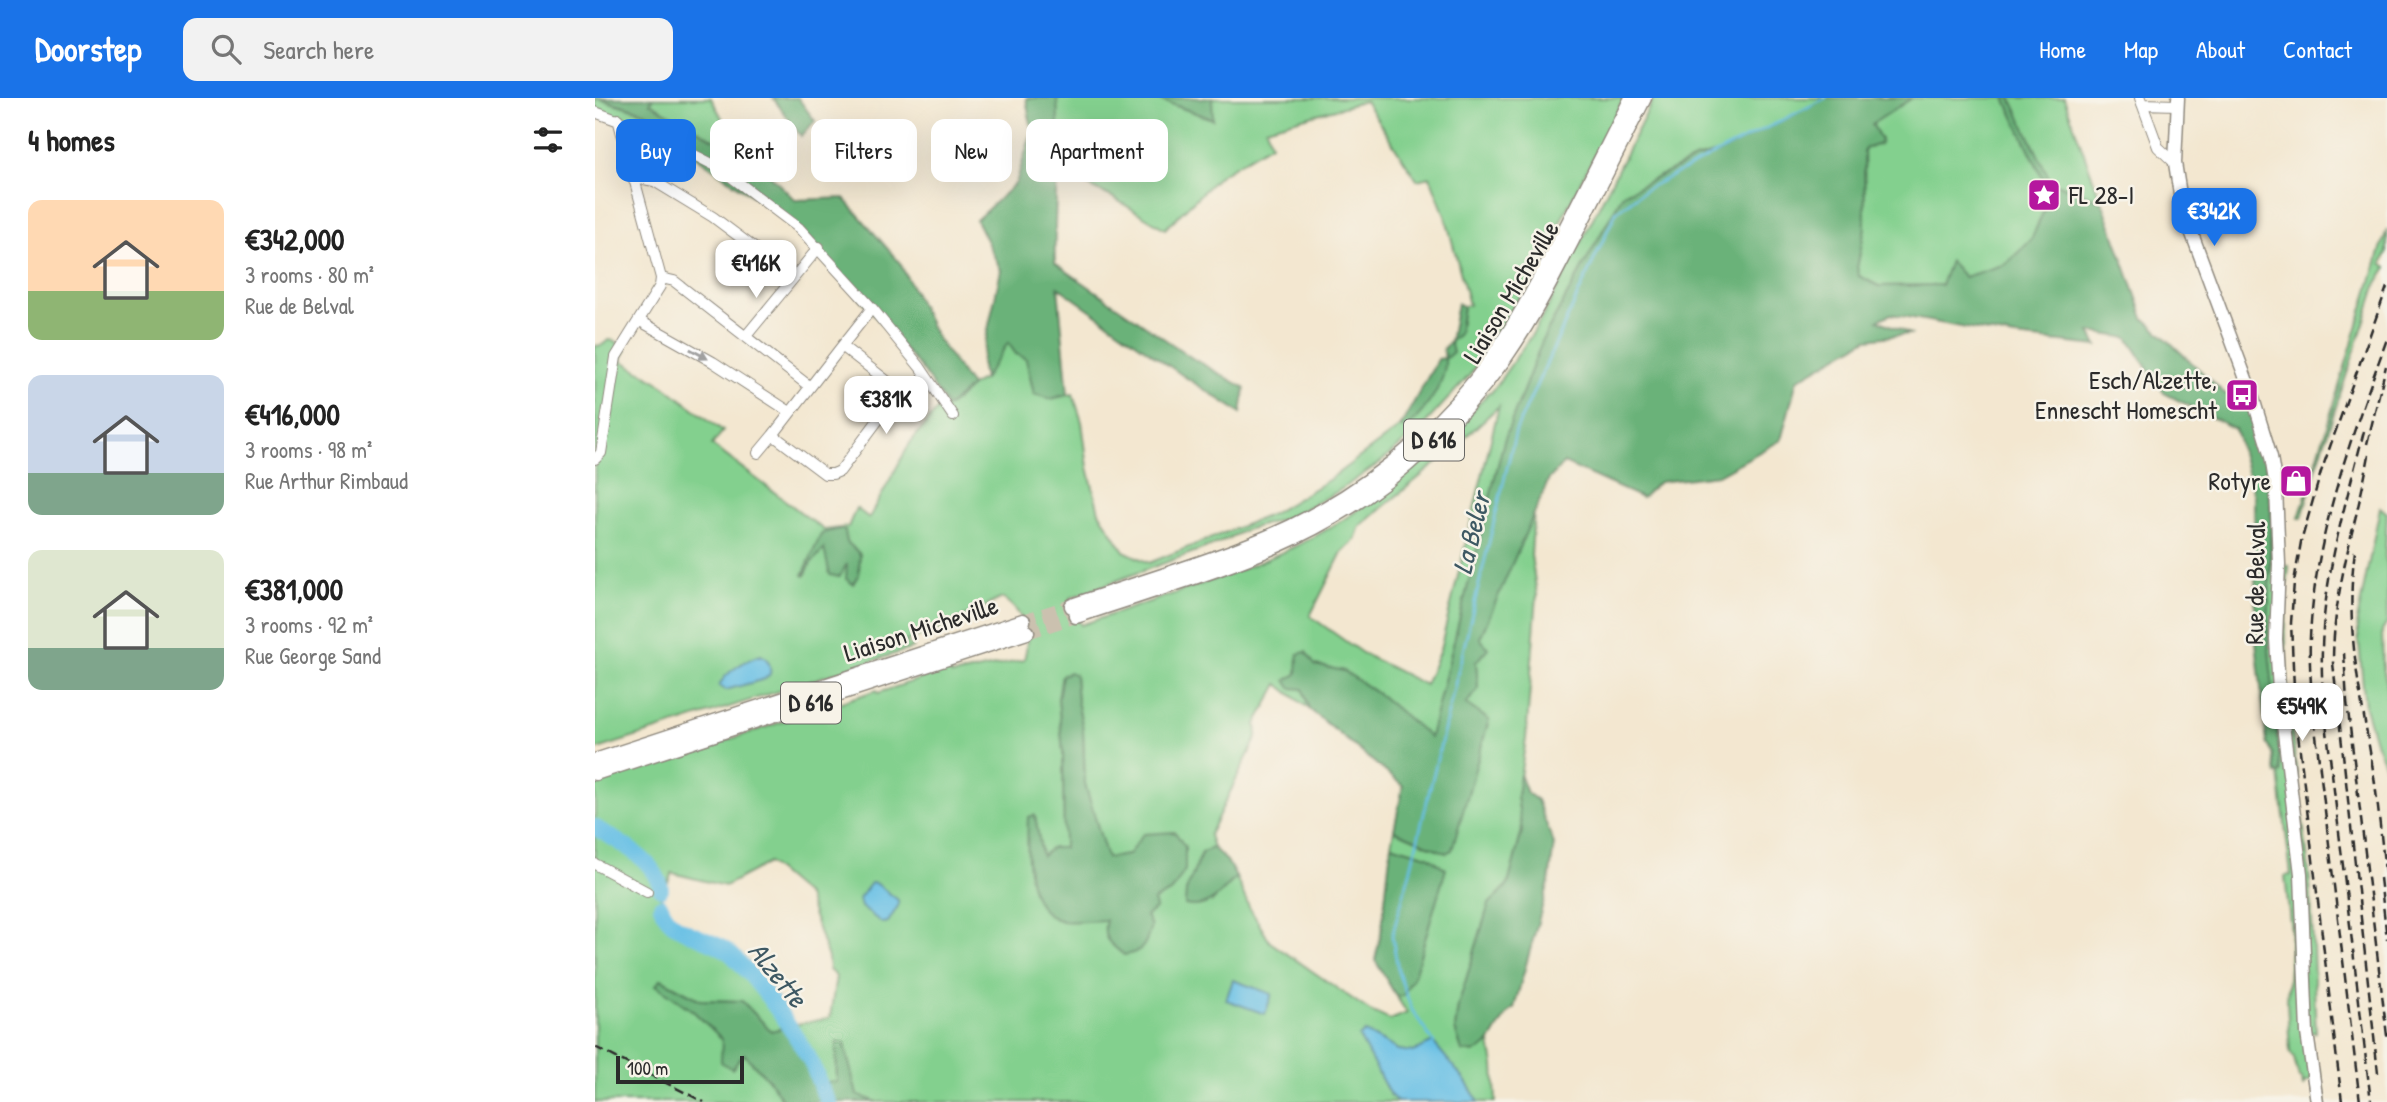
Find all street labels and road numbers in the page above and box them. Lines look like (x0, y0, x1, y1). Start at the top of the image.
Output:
street label: Liaison Micheville (1454, 214, 1567, 369)
road number: D 616 (1404, 419, 1464, 460)
street label: Rue de Belval (2236, 521, 2273, 645)
street label: Liaison Micheville (839, 587, 1002, 670)
road number: D 616 (781, 682, 841, 724)

